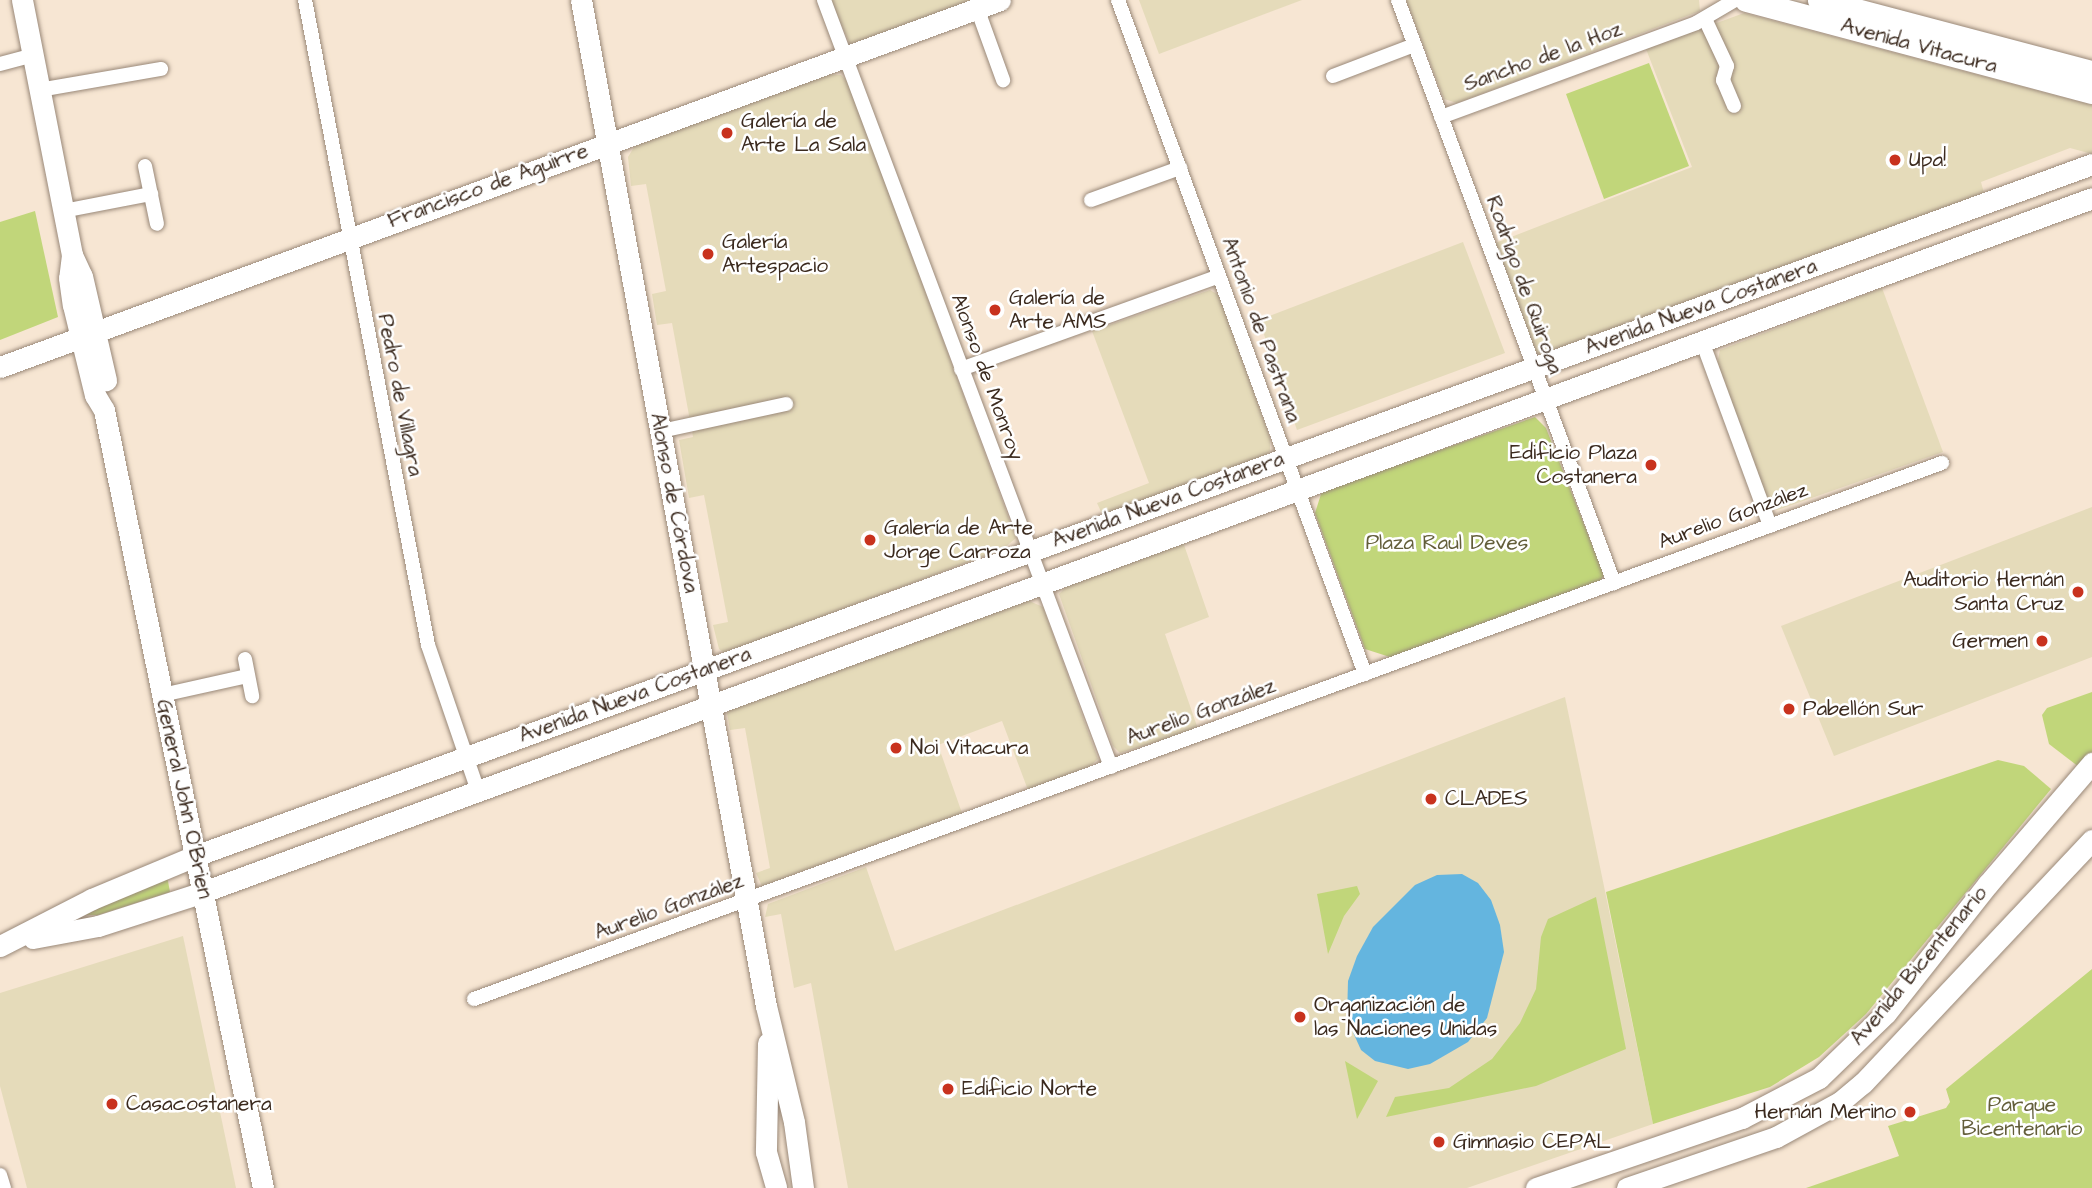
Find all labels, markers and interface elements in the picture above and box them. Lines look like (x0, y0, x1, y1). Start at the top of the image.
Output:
street label: Avenida Vitacura (1838, 13, 2000, 79)
street label: Sancho de la Hoz (1460, 17, 1626, 97)
place label: Galería de Arte La Sala (741, 108, 866, 158)
marker: Galería de Arte La Sala (719, 125, 735, 141)
street label: Francisco de Aguirre (385, 138, 591, 234)
place label: Upa! (1909, 147, 1946, 173)
marker: Upa! (1887, 152, 1903, 168)
street label: Rodrigo de Quiroga (1480, 193, 1568, 377)
place label: Galería Artespacio (722, 229, 828, 279)
street label: Antonio de Pastrana (1216, 234, 1306, 426)
marker: Galería Artespacio (700, 246, 716, 262)
street label: Avenida Nueva Costanera (1582, 253, 1820, 361)
place label: Galería de Arte AMS (1009, 285, 1107, 335)
street label: Alonso de Monroy (945, 290, 1029, 464)
marker: Galería de Arte AMS (987, 302, 1003, 318)
street label: Pedro de Villagra (372, 312, 428, 478)
street label: Alonso de Córdova (644, 411, 704, 595)
place label: Edificio Plaza Costanera (1510, 440, 1637, 490)
street label: Avenida Nueva Costanera (1049, 446, 1287, 554)
marker: Edificio Plaza Costanera (1643, 457, 1659, 473)
street label: Aurelio González (1655, 477, 1811, 555)
place label: Galería de Arte Jorge Carroza (884, 515, 1033, 565)
park label: Plaza Raul Deves (1366, 530, 1528, 556)
marker: Galería de Arte Jorge Carroza (862, 532, 878, 548)
place label: Auditorio Hernán Santa Cruz (1903, 567, 2064, 617)
marker: Auditorio Hernán Santa Cruz (2070, 584, 2086, 600)
place label: Germen (1952, 628, 2028, 654)
marker: Germen (2034, 633, 2050, 649)
street label: Avenida Nueva Costanera (516, 641, 754, 749)
street label: Aurelio González (1123, 673, 1279, 751)
place label: Pabellón Sur (1803, 696, 1923, 722)
street label: General John O'Brien (151, 697, 217, 901)
marker: Pabellón Sur (1781, 701, 1797, 717)
place label: Noi Vitacura (910, 735, 1028, 761)
marker: Noi Vitacura (888, 740, 904, 756)
place label: CLADES (1445, 786, 1527, 812)
marker: CLADES (1423, 791, 1439, 807)
street label: Aurelio González (591, 868, 747, 946)
street label: Avenida Bicentenario (1845, 881, 1993, 1051)
place label: Organización de las Naciones Unidas (1314, 992, 1497, 1042)
marker: Organización de las Naciones Unidas (1292, 1009, 1308, 1025)
place label: Edificio Norte (962, 1076, 1097, 1102)
marker: Edificio Norte (940, 1081, 956, 1097)
place label: Casacostanera (126, 1091, 272, 1117)
park label: Parque Bicentenario (1962, 1092, 2082, 1142)
marker: Casacostanera (104, 1096, 120, 1112)
place label: Hernán Merino (1754, 1099, 1896, 1125)
marker: Hernán Merino (1902, 1104, 1918, 1120)
place label: Gimnasio CEPAL (1453, 1129, 1611, 1155)
marker: Gimnasio CEPAL (1431, 1134, 1447, 1150)

